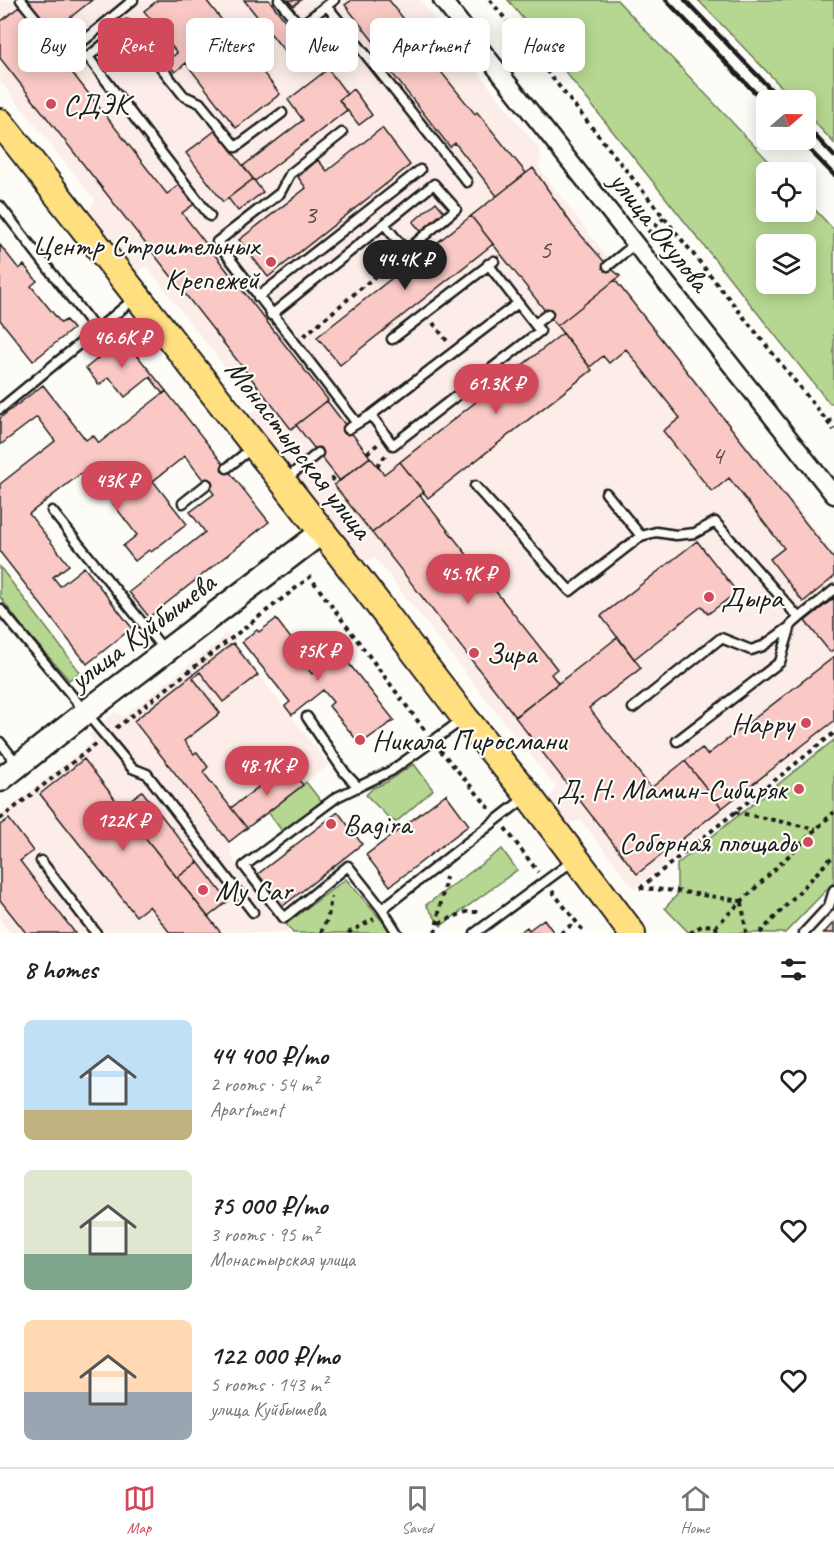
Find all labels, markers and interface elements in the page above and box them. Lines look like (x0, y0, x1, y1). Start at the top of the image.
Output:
chip: Buy (18, 18, 86, 72)
chip: Rent (98, 18, 174, 72)
chip: Filters (186, 18, 274, 72)
chip: New (286, 18, 358, 72)
chip: Apartment (370, 18, 490, 72)
chip: House (502, 18, 585, 72)
place label: СДЭК (63, 85, 135, 123)
north arrow (756, 90, 816, 150)
map controls (756, 90, 816, 294)
marker: СДЭК (44, 97, 58, 111)
street label: улица Окулова (600, 162, 721, 301)
button: locate (756, 162, 816, 222)
house number: 3 (304, 197, 318, 231)
place label: Центр Строительных Крепежей (32, 226, 262, 298)
house number: 5 (539, 232, 553, 266)
button: layers (756, 234, 816, 294)
pin: 44.4K ₽ (350, 240, 460, 291)
text: 44.4K ₽ (377, 247, 433, 272)
marker: Центр Строительных Крепежей (264, 255, 278, 269)
pin: 46.6K ₽ (67, 318, 177, 369)
text: 46.6K ₽ (93, 325, 151, 350)
street label: Монастырская улица (217, 352, 382, 548)
pin: 61.3K ₽ (441, 364, 551, 415)
text: 61.3K ₽ (468, 371, 524, 396)
house number: 4 (711, 438, 726, 472)
pin: 43K ₽ (75, 461, 159, 512)
text: 43K ₽ (95, 468, 139, 493)
pin: 45.9K ₽ (413, 554, 523, 605)
text: 45.9K ₽ (440, 561, 496, 586)
street label: улица Куйбышева (60, 562, 224, 700)
place label: Дыра (721, 578, 785, 616)
marker: Дыра (702, 590, 716, 604)
pin: 75K ₽ (276, 631, 360, 682)
place label: Зира (486, 634, 538, 672)
text: 75K ₽ (297, 638, 339, 663)
marker: Зира (467, 646, 481, 660)
place label: Happy (731, 704, 797, 742)
marker: Happy (799, 716, 813, 730)
place label: Никала Пиросмани (372, 721, 569, 759)
marker: Никала Пиросмани (353, 733, 367, 747)
pin: 48.1K ₽ (212, 746, 322, 797)
text: 48.1K ₽ (239, 753, 295, 778)
place label: Д. Н. Мамин-Сибиряк (557, 770, 789, 808)
marker: Д. Н. Мамин-Сибиряк (792, 782, 806, 796)
pin: 122K ₽ (74, 801, 172, 852)
place label: Bagira (343, 805, 414, 843)
text: 122K ₽ (97, 808, 149, 833)
marker: Bagira (324, 817, 338, 831)
place label: Соборная площадь (619, 823, 798, 861)
marker: Соборная площадь (801, 835, 815, 849)
place label: My Car (215, 871, 294, 909)
marker: My Car (196, 883, 210, 897)
text: 8 homes (24, 953, 97, 986)
icon: filters (777, 953, 810, 986)
text: 44 400 ₽/mo (210, 1039, 328, 1072)
icon: home (72, 1044, 144, 1116)
icon: heart (777, 1064, 810, 1097)
text: 2 rooms · 54 m² (210, 1072, 318, 1097)
text: Apartment (210, 1097, 283, 1122)
text: 75 000 ₽/mo (210, 1189, 327, 1222)
icon: home (72, 1194, 144, 1266)
icon: heart (777, 1214, 810, 1247)
text: 3 rooms · 95 m² (210, 1222, 318, 1247)
text: Монастырская улица (210, 1247, 355, 1272)
text: 122 000 ₽/mo (210, 1339, 340, 1372)
icon: home (72, 1344, 144, 1416)
icon: heart (777, 1364, 810, 1397)
text: 5 rooms · 143 m² (210, 1372, 327, 1397)
text: улица Куйбышева (210, 1397, 326, 1422)
tab: Map (123, 1482, 156, 1538)
tab: Saved (401, 1482, 434, 1538)
tab: Home (679, 1482, 712, 1538)

